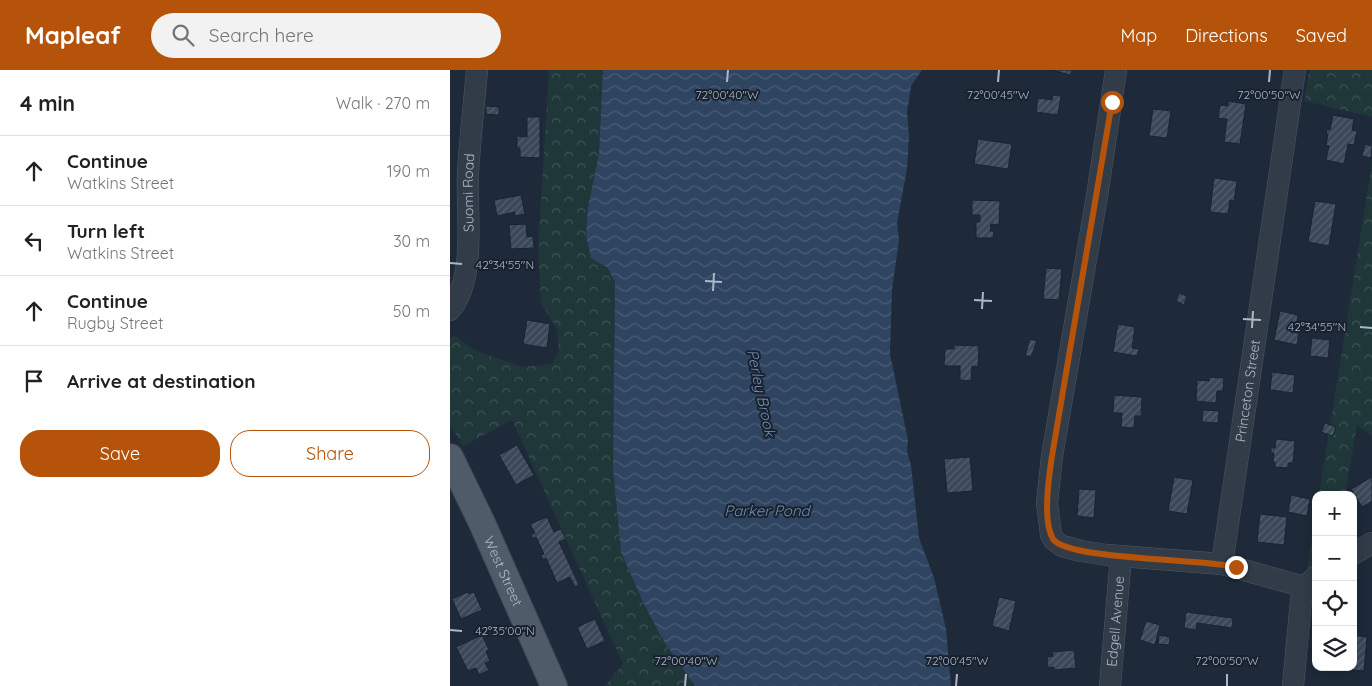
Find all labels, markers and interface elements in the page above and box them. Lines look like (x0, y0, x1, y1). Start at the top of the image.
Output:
search box (151, 13, 501, 58)
text: Mapleaf (25, 20, 121, 50)
icon: search (169, 21, 197, 49)
text: Search here (209, 23, 314, 47)
text: Map (1120, 24, 1157, 47)
text: Directions (1185, 24, 1268, 47)
text: Saved (1296, 24, 1347, 47)
text: 72°00'40"W (695, 87, 759, 102)
text: 72°00'45"W (967, 87, 1030, 102)
text: 72°00'50"W (1237, 87, 1301, 102)
text: 4 min (20, 90, 75, 116)
route start (1101, 91, 1124, 114)
text: Walk · 270 m (336, 93, 430, 113)
text: Continue (67, 149, 148, 173)
street label: Suomi Road (459, 153, 478, 232)
icon: ahead (20, 157, 48, 185)
text: 190 m (387, 161, 430, 181)
text: Watkins Street (67, 173, 174, 193)
text: Turn left (67, 219, 145, 243)
icon: left (20, 227, 48, 255)
text: 30 m (393, 231, 430, 251)
text: Watkins Street (67, 243, 174, 263)
text: 42°34'55"N (476, 257, 534, 272)
text: Continue (67, 289, 148, 313)
icon: ahead (20, 297, 48, 325)
text: 50 m (393, 301, 430, 321)
text: Rugby Street (67, 313, 163, 333)
text: 42°34'55"N (1288, 319, 1346, 334)
street label: Princeton Street (1231, 338, 1264, 443)
water label: Perley Brook (743, 348, 780, 440)
icon: arrive (20, 367, 48, 395)
text: Arrive at destination (67, 369, 256, 393)
button: Save (20, 430, 220, 477)
button: Share (230, 430, 430, 477)
map controls (1312, 491, 1357, 671)
button: + (1312, 491, 1357, 536)
water label: Parker Pond (724, 501, 812, 520)
street label: West Street (480, 533, 527, 609)
button: − (1312, 536, 1357, 581)
route end (1225, 556, 1248, 579)
street label: Edgell Avenue (1103, 575, 1128, 667)
button: locate (1312, 581, 1357, 626)
text: 42°35'00"N (475, 623, 535, 638)
button: layers (1312, 626, 1357, 671)
text: 72°00'40"W (654, 653, 718, 668)
text: 72°00'45"W (926, 653, 989, 668)
text: 72°00'50"W (1195, 653, 1259, 668)

